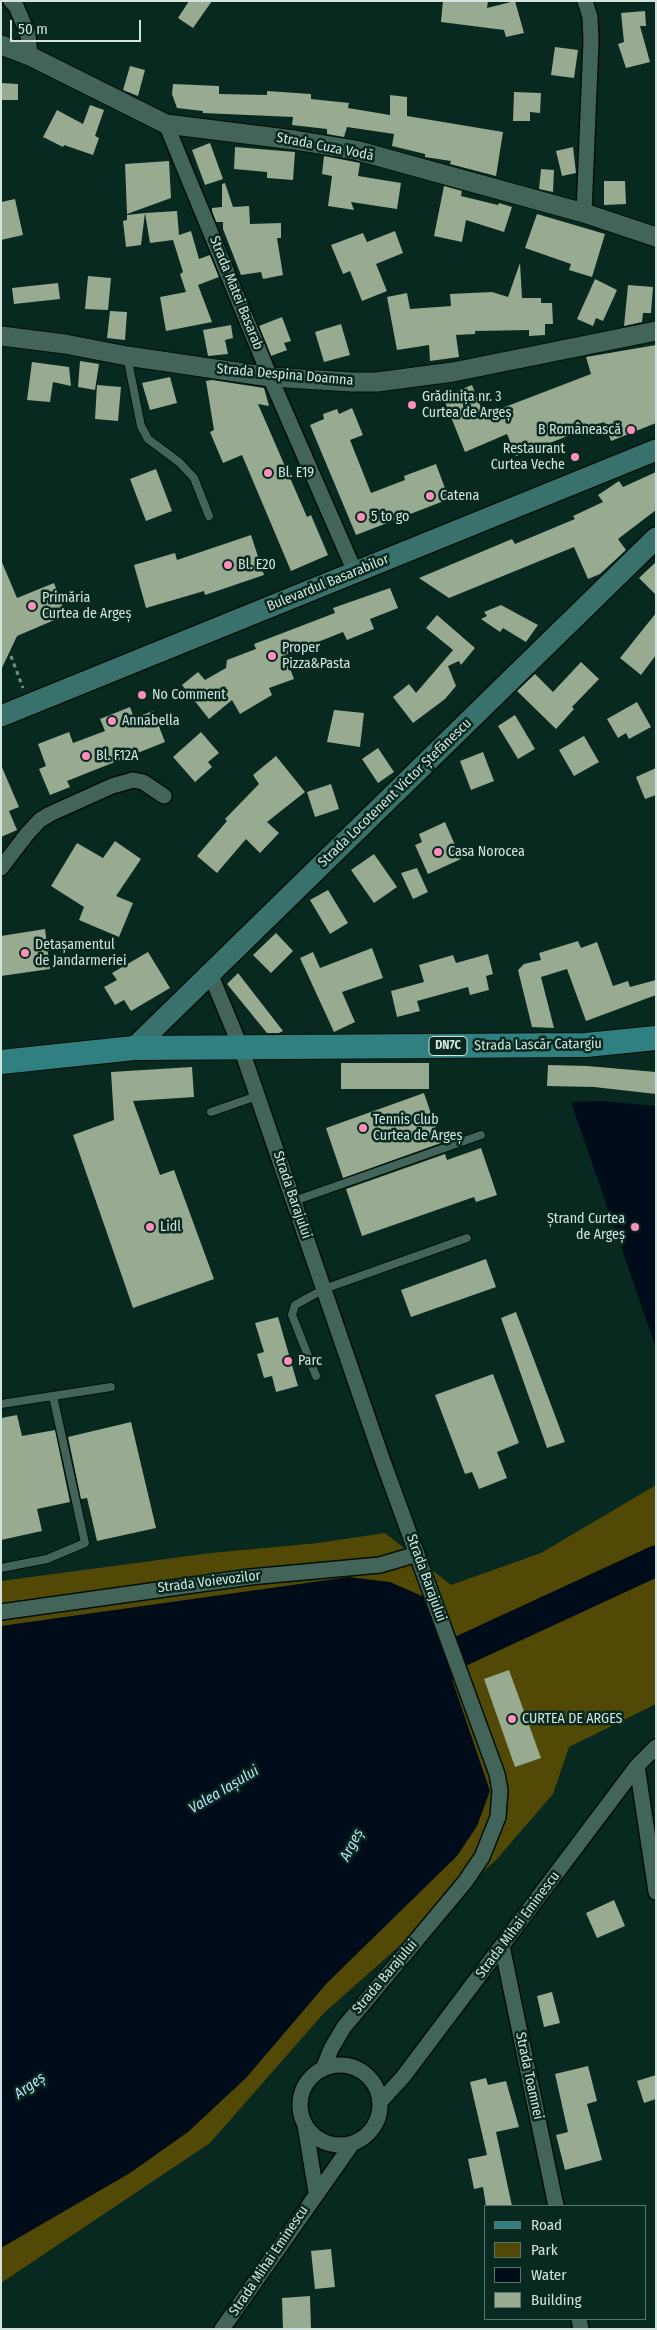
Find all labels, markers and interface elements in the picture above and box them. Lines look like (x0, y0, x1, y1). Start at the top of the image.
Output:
scale bar (12, 10, 144, 42)
text: 50 m (18, 20, 48, 38)
street label: Strada Cuza Vodă (275, 129, 375, 165)
street label: Strada Matei Basarab (205, 234, 267, 352)
street label: Strada Despina Doamna (216, 361, 354, 389)
place label: Grădinița nr. 3 Curtea de Argeș (422, 389, 511, 422)
marker: Grădinița nr. 3 Curtea de Argeș (406, 399, 418, 411)
place label: B Românească (538, 422, 621, 438)
marker: B Românească (625, 424, 637, 436)
place label: Restaurant Curtea Veche (491, 441, 565, 474)
marker: Restaurant Curtea Veche (569, 451, 581, 463)
place label: Bl. E19 (278, 465, 314, 481)
marker: Bl. E19 (262, 467, 274, 479)
place label: Catena (440, 488, 479, 504)
marker: Catena (424, 490, 436, 502)
place label: 5 to go (371, 509, 409, 525)
marker: 5 to go (355, 511, 367, 523)
street label: Bulevardul Basarabilor (265, 551, 391, 615)
place label: Bl. E20 (238, 557, 276, 573)
marker: Bl. E20 (222, 559, 234, 571)
place label: Primăria Curtea de Argeș (42, 590, 131, 622)
marker: Primăria Curtea de Argeș (26, 600, 38, 612)
place label: Proper Pizza&Pasta (282, 640, 350, 672)
marker: Proper Pizza&Pasta (266, 650, 278, 662)
place label: No Comment (152, 687, 226, 703)
marker: No Comment (136, 689, 148, 701)
place label: Annabella (122, 713, 180, 729)
marker: Annabella (106, 715, 118, 727)
street label: Strada Locotenent Victor Ștefănescu (315, 715, 475, 871)
place label: Bl. F12A (96, 748, 138, 764)
marker: Bl. F12A (80, 750, 92, 762)
place label: Casa Norocea (448, 844, 525, 860)
marker: Casa Norocea (432, 846, 444, 858)
place label: Detașamentul de Jandarmeriei (35, 937, 127, 970)
marker: Detașamentul de Jandarmeriei (19, 947, 31, 959)
street label: Strada Lascăr Catargiu (474, 1035, 602, 1055)
road number: DN7C (429, 1036, 467, 1056)
place label: Tennis Club Curtea de Argeș (373, 1112, 462, 1144)
marker: Tennis Club Curtea de Argeș (357, 1122, 369, 1134)
street label: Strada Barajului (269, 1149, 315, 1241)
place label: Ștrand Curtea de Argeș (547, 1211, 625, 1244)
place label: Lidl (160, 1219, 181, 1235)
marker: Lidl (144, 1221, 156, 1233)
marker: Ștrand Curtea de Argeș (629, 1221, 641, 1233)
place label: Parc (298, 1353, 322, 1369)
marker: Parc (282, 1355, 294, 1367)
street label: Strada Barajului (402, 1532, 450, 1624)
street label: Strada Voievozilor (157, 1567, 261, 1597)
place label: CURTEA DE ARGES (522, 1711, 623, 1727)
marker: CURTEA DE ARGES (506, 1713, 518, 1725)
water label: Valea Iașului (186, 1762, 262, 1818)
water label: Argeș (336, 1826, 368, 1864)
street label: Strada Mihai Eminescu (472, 1868, 564, 1982)
street label: Strada Barajului (349, 1937, 421, 2017)
street label: Strada Toamnei (512, 2031, 546, 2121)
water label: Argeș (11, 2069, 49, 2103)
street label: Strada Mihai Eminescu (226, 2203, 312, 2319)
legend (484, 2205, 647, 2320)
text: Road (531, 2216, 562, 2234)
text: Park (531, 2241, 558, 2259)
text: Water (531, 2266, 566, 2284)
text: Building (531, 2291, 582, 2309)

